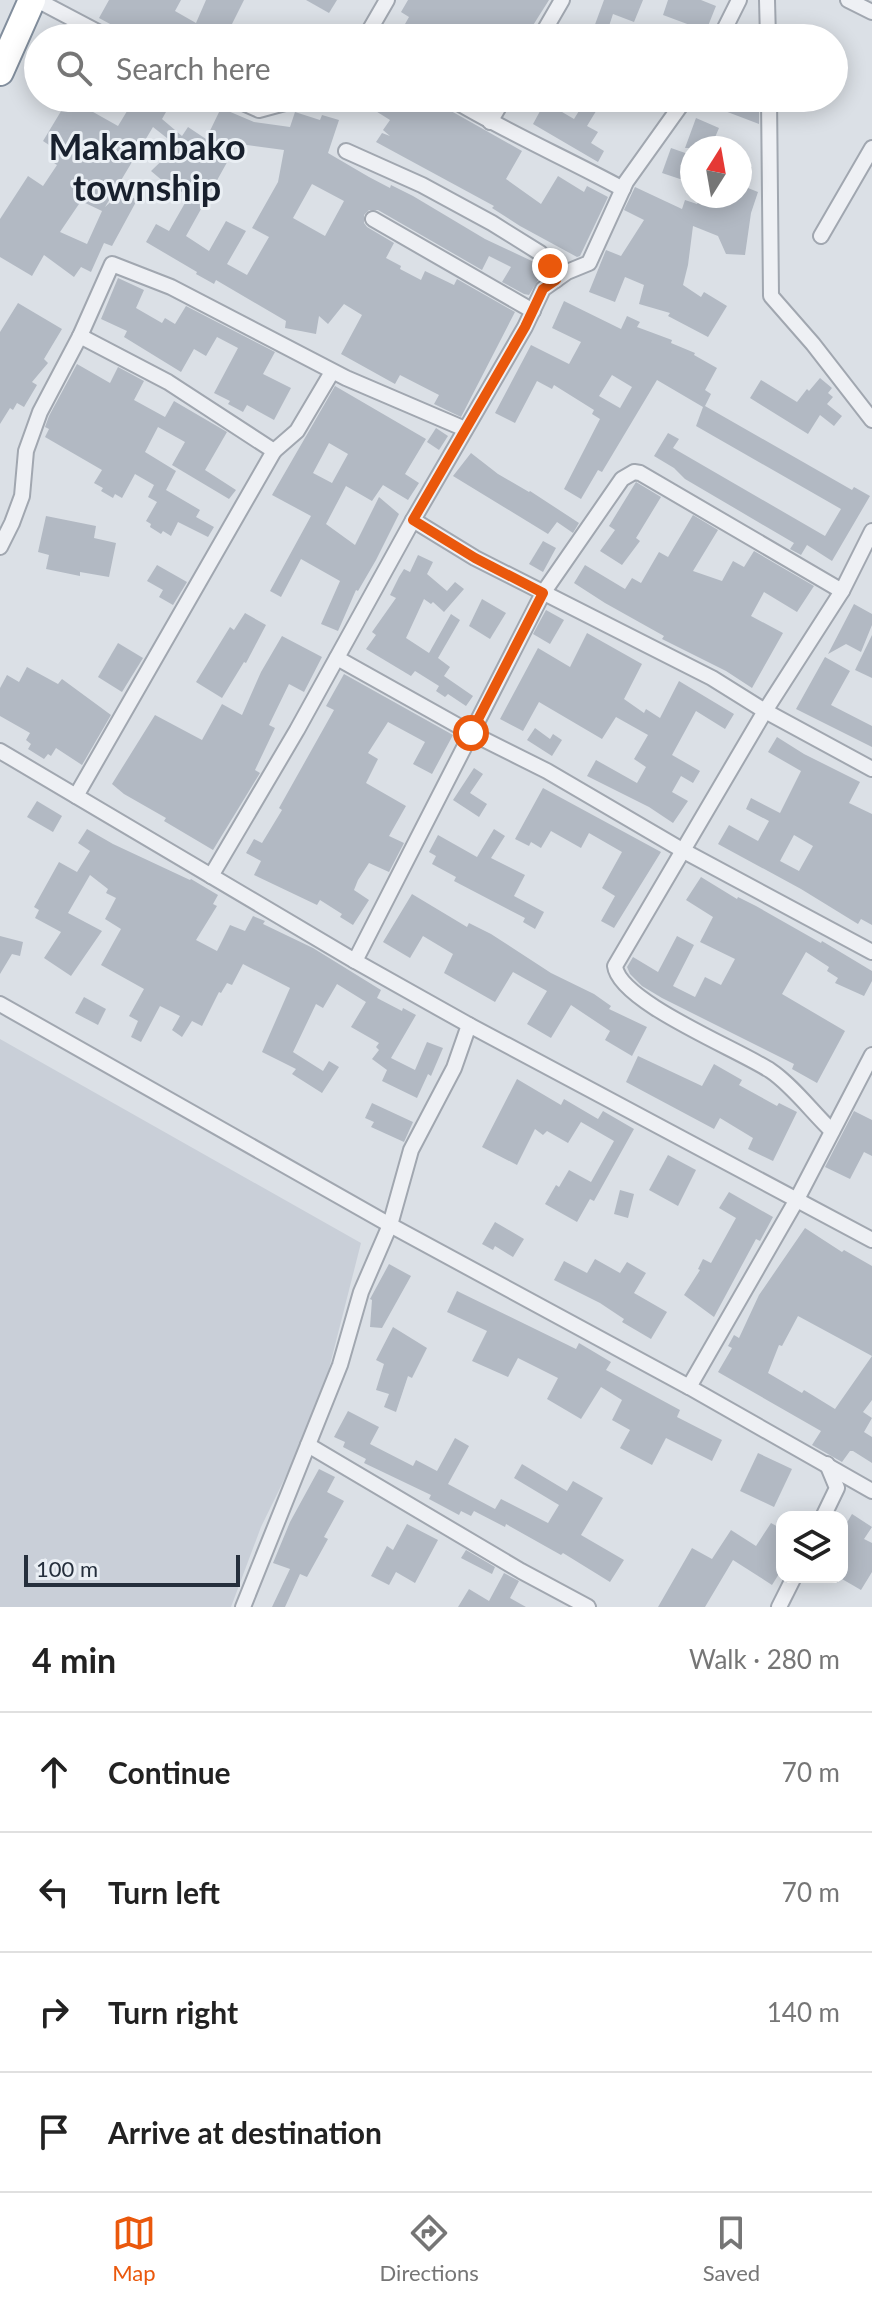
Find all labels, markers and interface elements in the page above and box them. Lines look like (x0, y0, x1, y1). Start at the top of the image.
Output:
search box (24, 24, 848, 112)
icon: search (52, 46, 96, 90)
text: Search here (116, 50, 271, 86)
district label: Makambako township (48, 124, 246, 209)
north arrow (680, 136, 752, 208)
route end (532, 248, 568, 284)
route start (453, 715, 489, 751)
map controls (776, 1511, 848, 1583)
button: layers (776, 1511, 848, 1583)
scale bar (24, 1551, 240, 1587)
text: 100 m (36, 1555, 98, 1582)
text: 4 min (32, 1639, 116, 1680)
text: Walk · 280 m (689, 1643, 840, 1675)
icon: ahead (32, 1750, 76, 1794)
text: Continue (108, 1754, 231, 1790)
text: 70 m (782, 1756, 840, 1788)
icon: left (32, 1870, 76, 1914)
text: Turn left (108, 1874, 220, 1910)
text: 70 m (782, 1876, 840, 1908)
icon: right (32, 1990, 76, 2034)
text: Turn right (108, 1994, 238, 2030)
text: 140 m (767, 1996, 840, 2028)
icon: arrive (32, 2110, 76, 2154)
text: Arrive at destination (108, 2114, 382, 2150)
tab: Map (112, 2211, 156, 2286)
tab: Directions (380, 2211, 479, 2286)
tab: Saved (703, 2211, 760, 2286)

